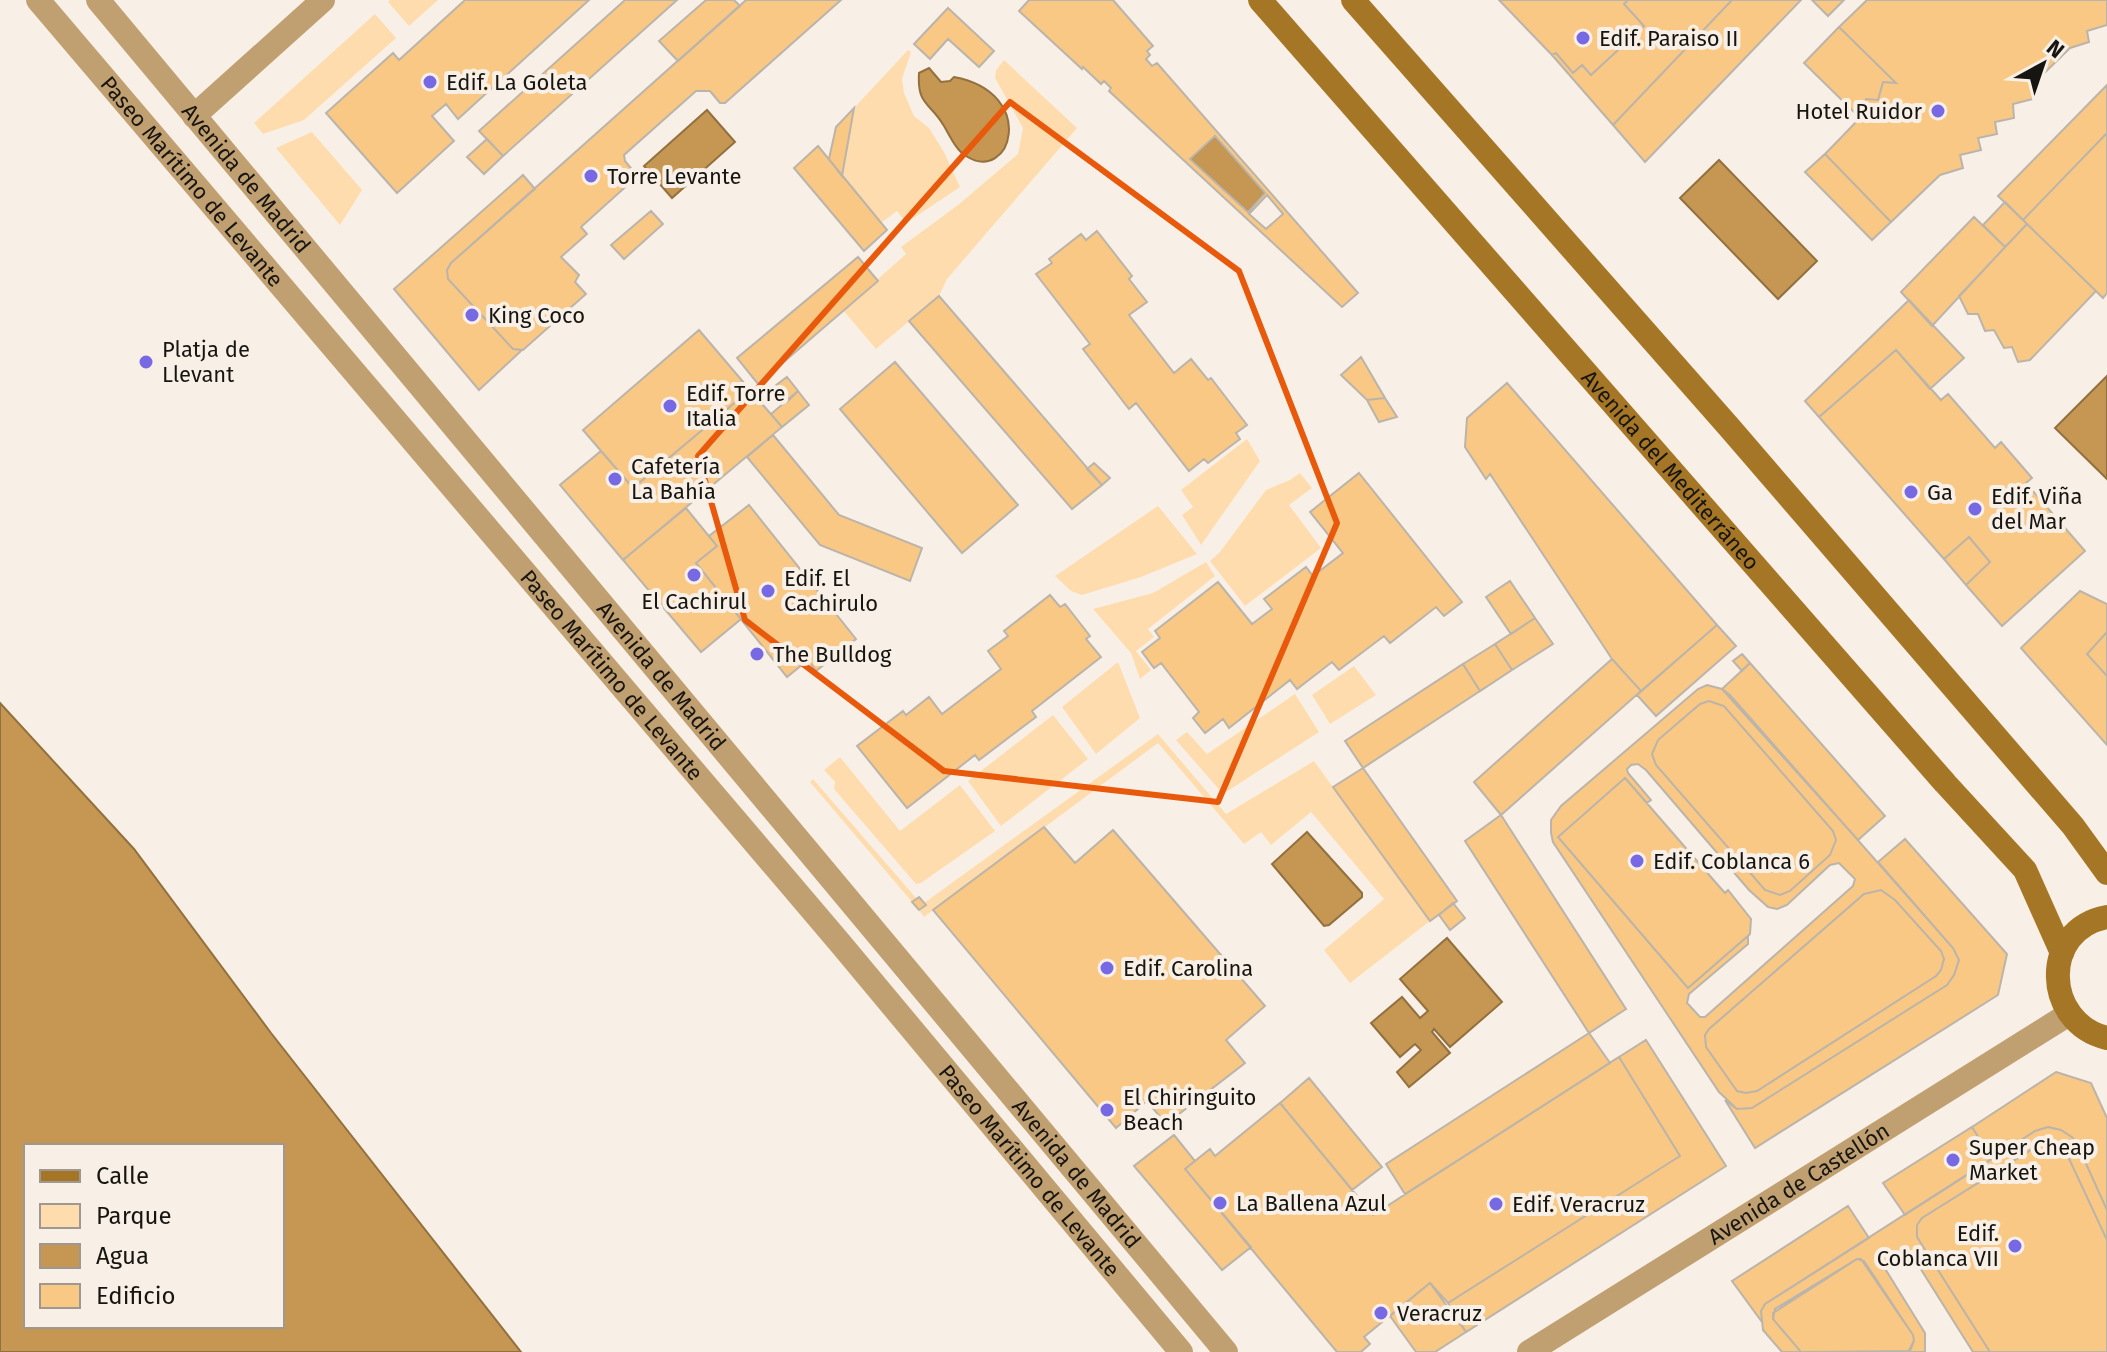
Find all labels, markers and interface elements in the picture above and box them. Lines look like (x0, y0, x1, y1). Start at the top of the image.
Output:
north arrow (2003, 24, 2083, 104)
place label: Edif. Paraiso II (1599, 25, 1738, 52)
marker: Edif. Paraiso II (1574, 29, 1592, 47)
text: N (2041, 34, 2070, 64)
place label: Edif. La Goleta (446, 69, 587, 96)
street label: Paseo Marítimo de Levante (95, 71, 289, 293)
marker: Edif. La Goleta (421, 73, 439, 91)
street label: Avenida de Madrid (176, 98, 316, 259)
place label: Hotel Ruidor (1795, 98, 1922, 125)
marker: Hotel Ruidor (1929, 102, 1947, 120)
place label: Torre Levante (607, 163, 741, 190)
marker: Torre Levante (582, 167, 600, 185)
place label: King Coco (488, 302, 585, 329)
marker: King Coco (463, 306, 481, 324)
place label: Platja de Llevant (162, 336, 250, 388)
marker: Platja de Llevant (137, 353, 155, 371)
street label: Avenida del Mediterráneo (1576, 364, 1765, 576)
place label: Edif. Torre Italia (686, 380, 785, 432)
marker: Edif. Torre Italia (661, 397, 679, 415)
place label: Cafetería La Bahía (631, 453, 720, 505)
marker: Cafetería La Bahía (606, 470, 624, 488)
place label: Ga (1927, 479, 1953, 506)
marker: Ga (1902, 483, 1920, 501)
place label: Edif. Viña del Mar (1991, 483, 2082, 535)
marker: Edif. Viña del Mar (1966, 500, 1984, 518)
street label: Paseo Marítimo de Levante (514, 564, 709, 786)
place label: Edif. El Cachirulo (784, 565, 878, 617)
marker: El Cachirul (685, 566, 703, 584)
marker: Edif. El Cachirulo (759, 582, 777, 600)
place label: El Cachirul (641, 588, 747, 615)
street label: Avenida de Madrid (591, 596, 732, 756)
place label: The Bulldog (773, 641, 892, 668)
marker: The Bulldog (748, 645, 766, 663)
place label: Edif. Coblanca 6 (1653, 848, 1810, 875)
marker: Edif. Coblanca 6 (1628, 852, 1646, 870)
place label: Edif. Carolina (1123, 955, 1253, 982)
marker: Edif. Carolina (1098, 959, 1116, 977)
street label: Paseo Marítimo de Levante (933, 1059, 1125, 1282)
place label: El Chiringuito Beach (1123, 1084, 1256, 1136)
street label: Avenida de Madrid (1006, 1093, 1147, 1254)
marker: El Chiringuito Beach (1098, 1101, 1116, 1119)
street label: Avenida de Castellón (1703, 1117, 1894, 1251)
place label: Super Cheap Market (1969, 1134, 2095, 1186)
legend (24, 1144, 284, 1328)
marker: Super Cheap Market (1944, 1151, 1962, 1169)
text: Calle (96, 1162, 149, 1190)
place label: La Ballena Azul (1236, 1190, 1386, 1217)
place label: Edif. Veracruz (1512, 1191, 1645, 1218)
marker: La Ballena Azul (1211, 1194, 1229, 1212)
marker: Edif. Veracruz (1487, 1195, 1505, 1213)
text: Parque (96, 1202, 172, 1230)
place label: Edif. Coblanca VII (1877, 1220, 1999, 1272)
marker: Edif. Coblanca VII (2006, 1237, 2024, 1255)
text: Agua (96, 1242, 149, 1270)
text: Edificio (96, 1282, 176, 1310)
place label: Veracruz (1397, 1300, 1482, 1327)
marker: Veracruz (1372, 1304, 1390, 1322)

